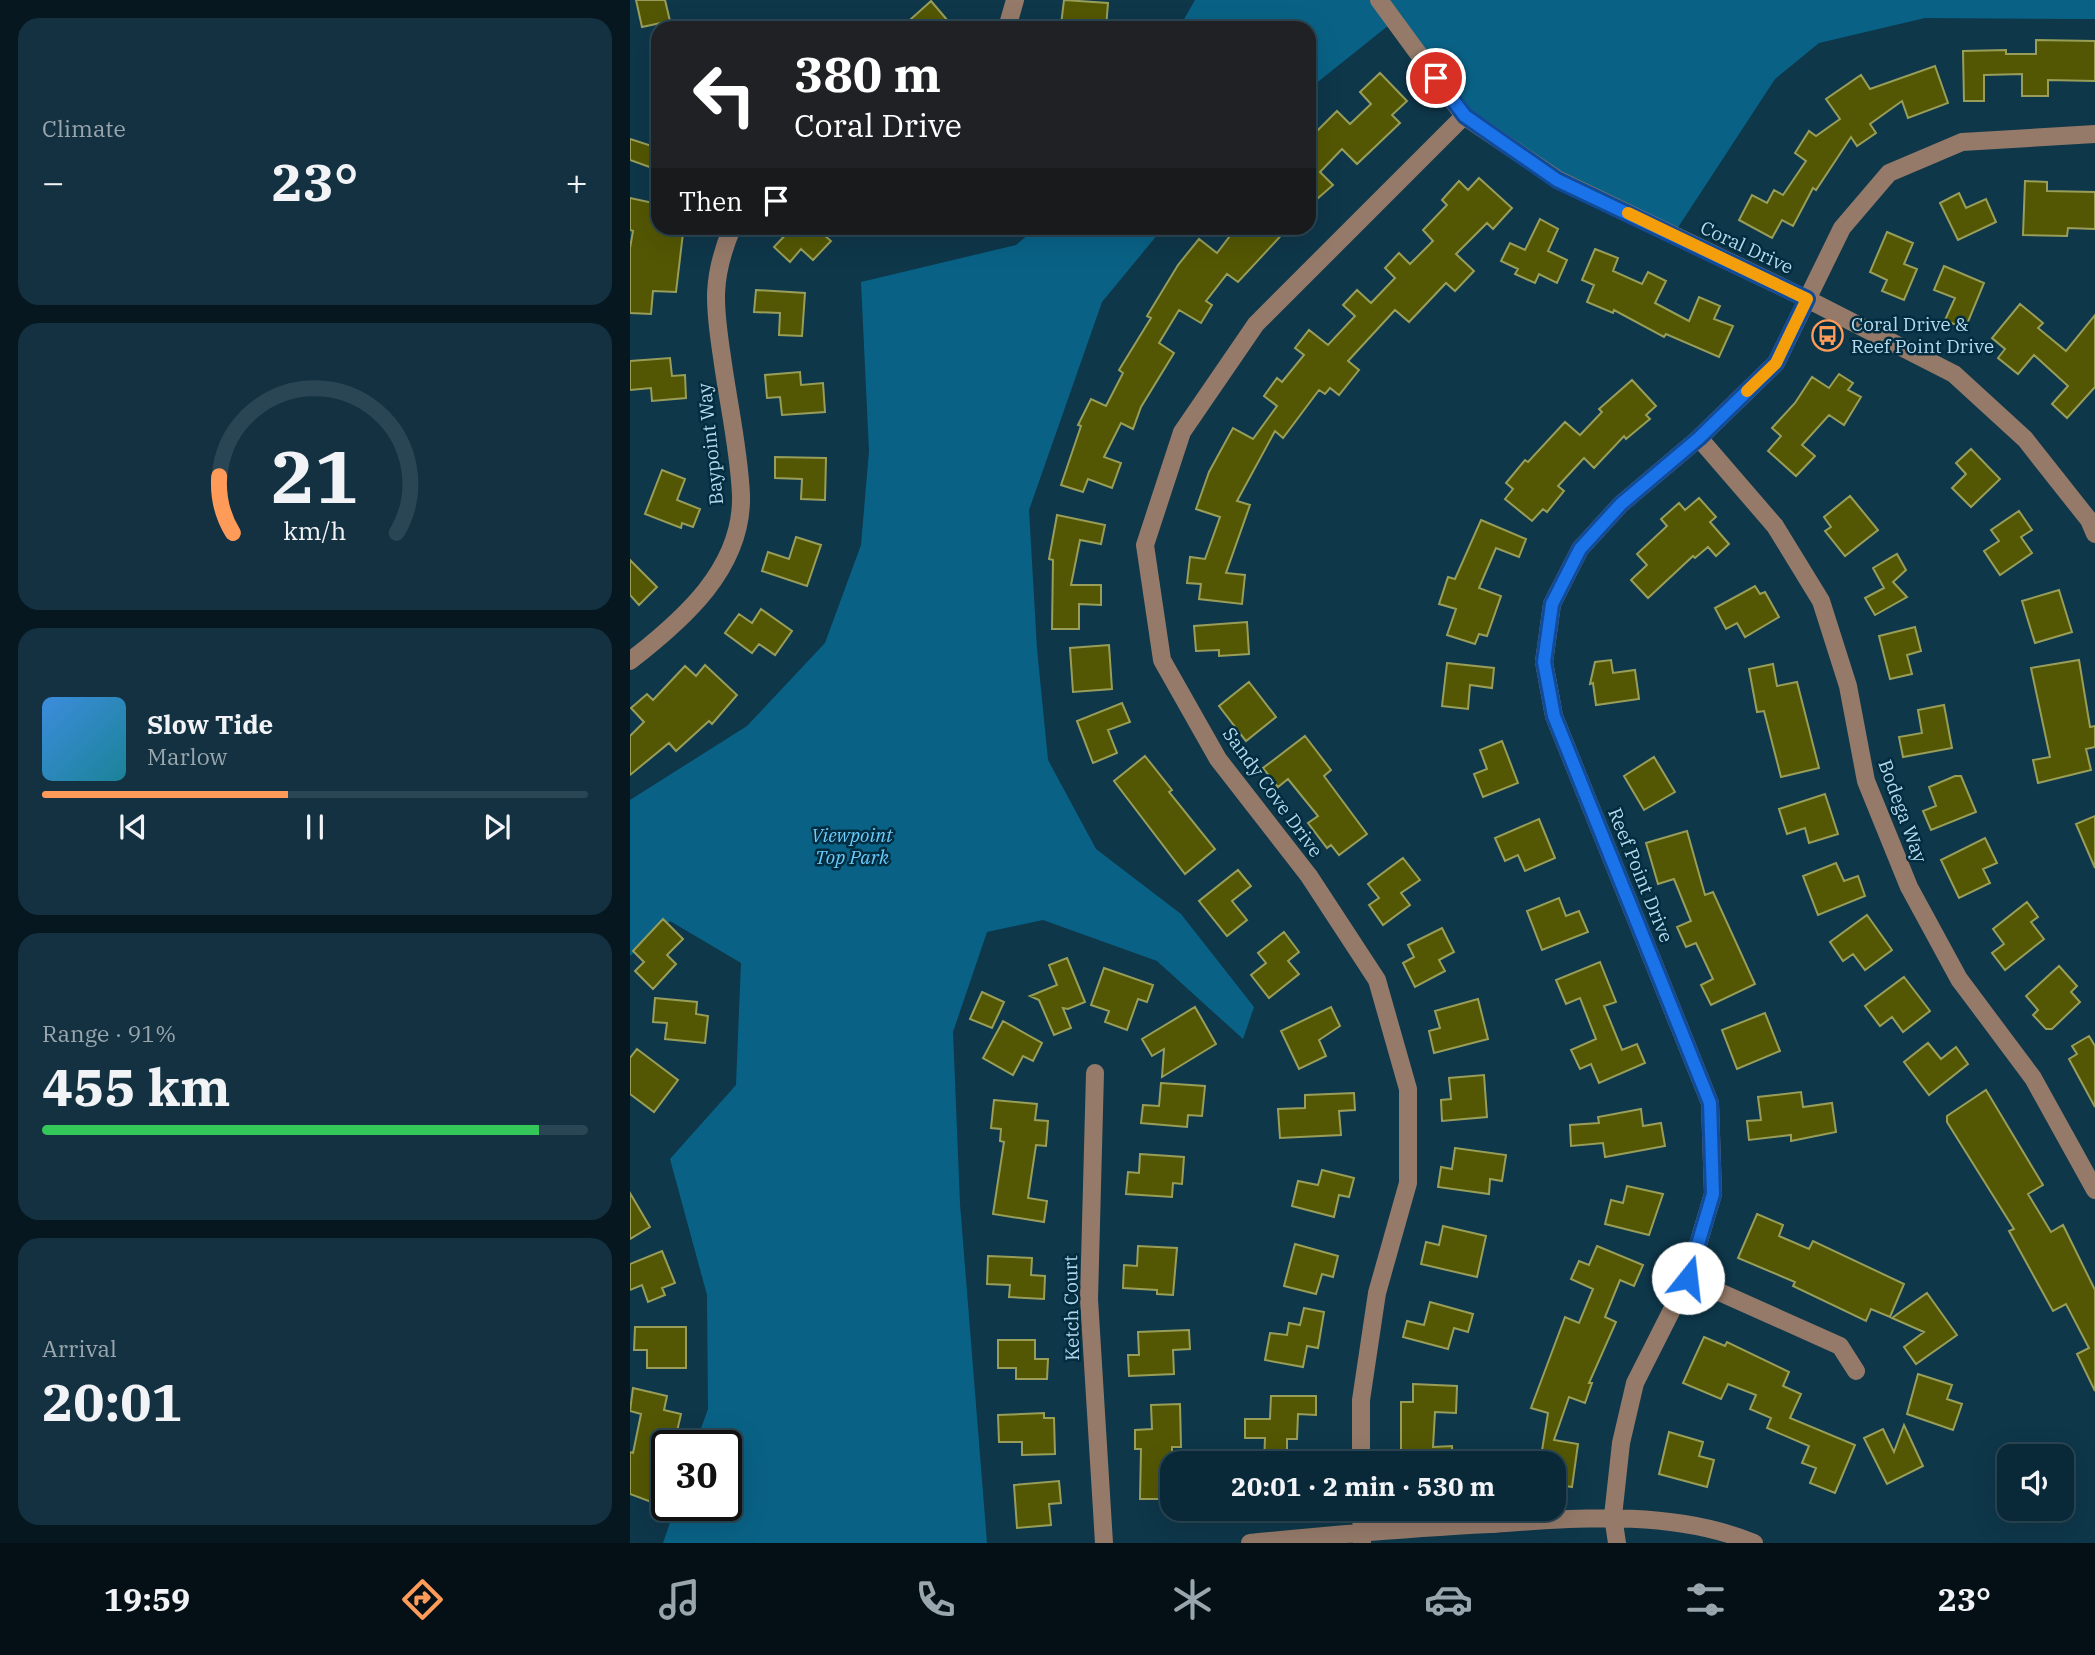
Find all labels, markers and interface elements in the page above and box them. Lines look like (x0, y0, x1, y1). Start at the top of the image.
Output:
text: 380 m (794, 42, 941, 105)
pin (1406, 48, 1466, 108)
icon: left (679, 49, 770, 140)
icon: arrive (1417, 59, 1455, 97)
text: Coral Drive (794, 104, 962, 146)
text: Climate (42, 113, 126, 143)
text: 23° (272, 148, 358, 215)
text: − (42, 157, 65, 206)
text: + (565, 157, 588, 206)
icon: arrive (757, 182, 795, 220)
text: Then (679, 184, 743, 218)
street label: Coral Drive (1697, 215, 1797, 279)
place label: Coral Drive & Reef Point Drive (1851, 312, 1994, 358)
bus stop icon: Coral Drive & Reef Point Drive (1811, 318, 1845, 352)
street label: Baypoint Way (692, 381, 728, 506)
text: 21 (271, 428, 359, 523)
text: km/h (283, 513, 347, 546)
text: Slow Tide (147, 707, 273, 741)
street label: Sandy Cove Drive (1218, 722, 1328, 862)
text: Marlow (147, 741, 227, 771)
street label: Bodega Way (1873, 756, 1933, 867)
street label: Reef Point Drive (1603, 804, 1679, 946)
icon: previous (114, 808, 152, 846)
icon: pause (296, 808, 334, 846)
icon: next (478, 808, 516, 846)
park label: Viewpoint Top Park (811, 823, 894, 869)
text: Range · 91% (42, 1018, 176, 1048)
text: 455 km (42, 1053, 231, 1120)
position arrow (1651, 1241, 1725, 1315)
street label: Ketch Court (1058, 1255, 1084, 1361)
text: Arrival (42, 1333, 117, 1363)
text: 20:01 (42, 1368, 183, 1435)
speed limit sign: 30 (651, 1430, 742, 1521)
map controls (1997, 1444, 2074, 1521)
button: sound (1997, 1444, 2074, 1521)
text: 20:01 · 2 min · 530 m (1231, 1469, 1495, 1503)
icon: directions (398, 1575, 447, 1624)
icon: music (655, 1575, 704, 1624)
icon: phone (911, 1575, 960, 1624)
icon: climate (1168, 1575, 1217, 1624)
icon: car (1424, 1575, 1473, 1624)
icon: filters (1681, 1575, 1730, 1624)
text: 19:59 (104, 1578, 190, 1620)
text: 23° (1938, 1578, 1991, 1620)

